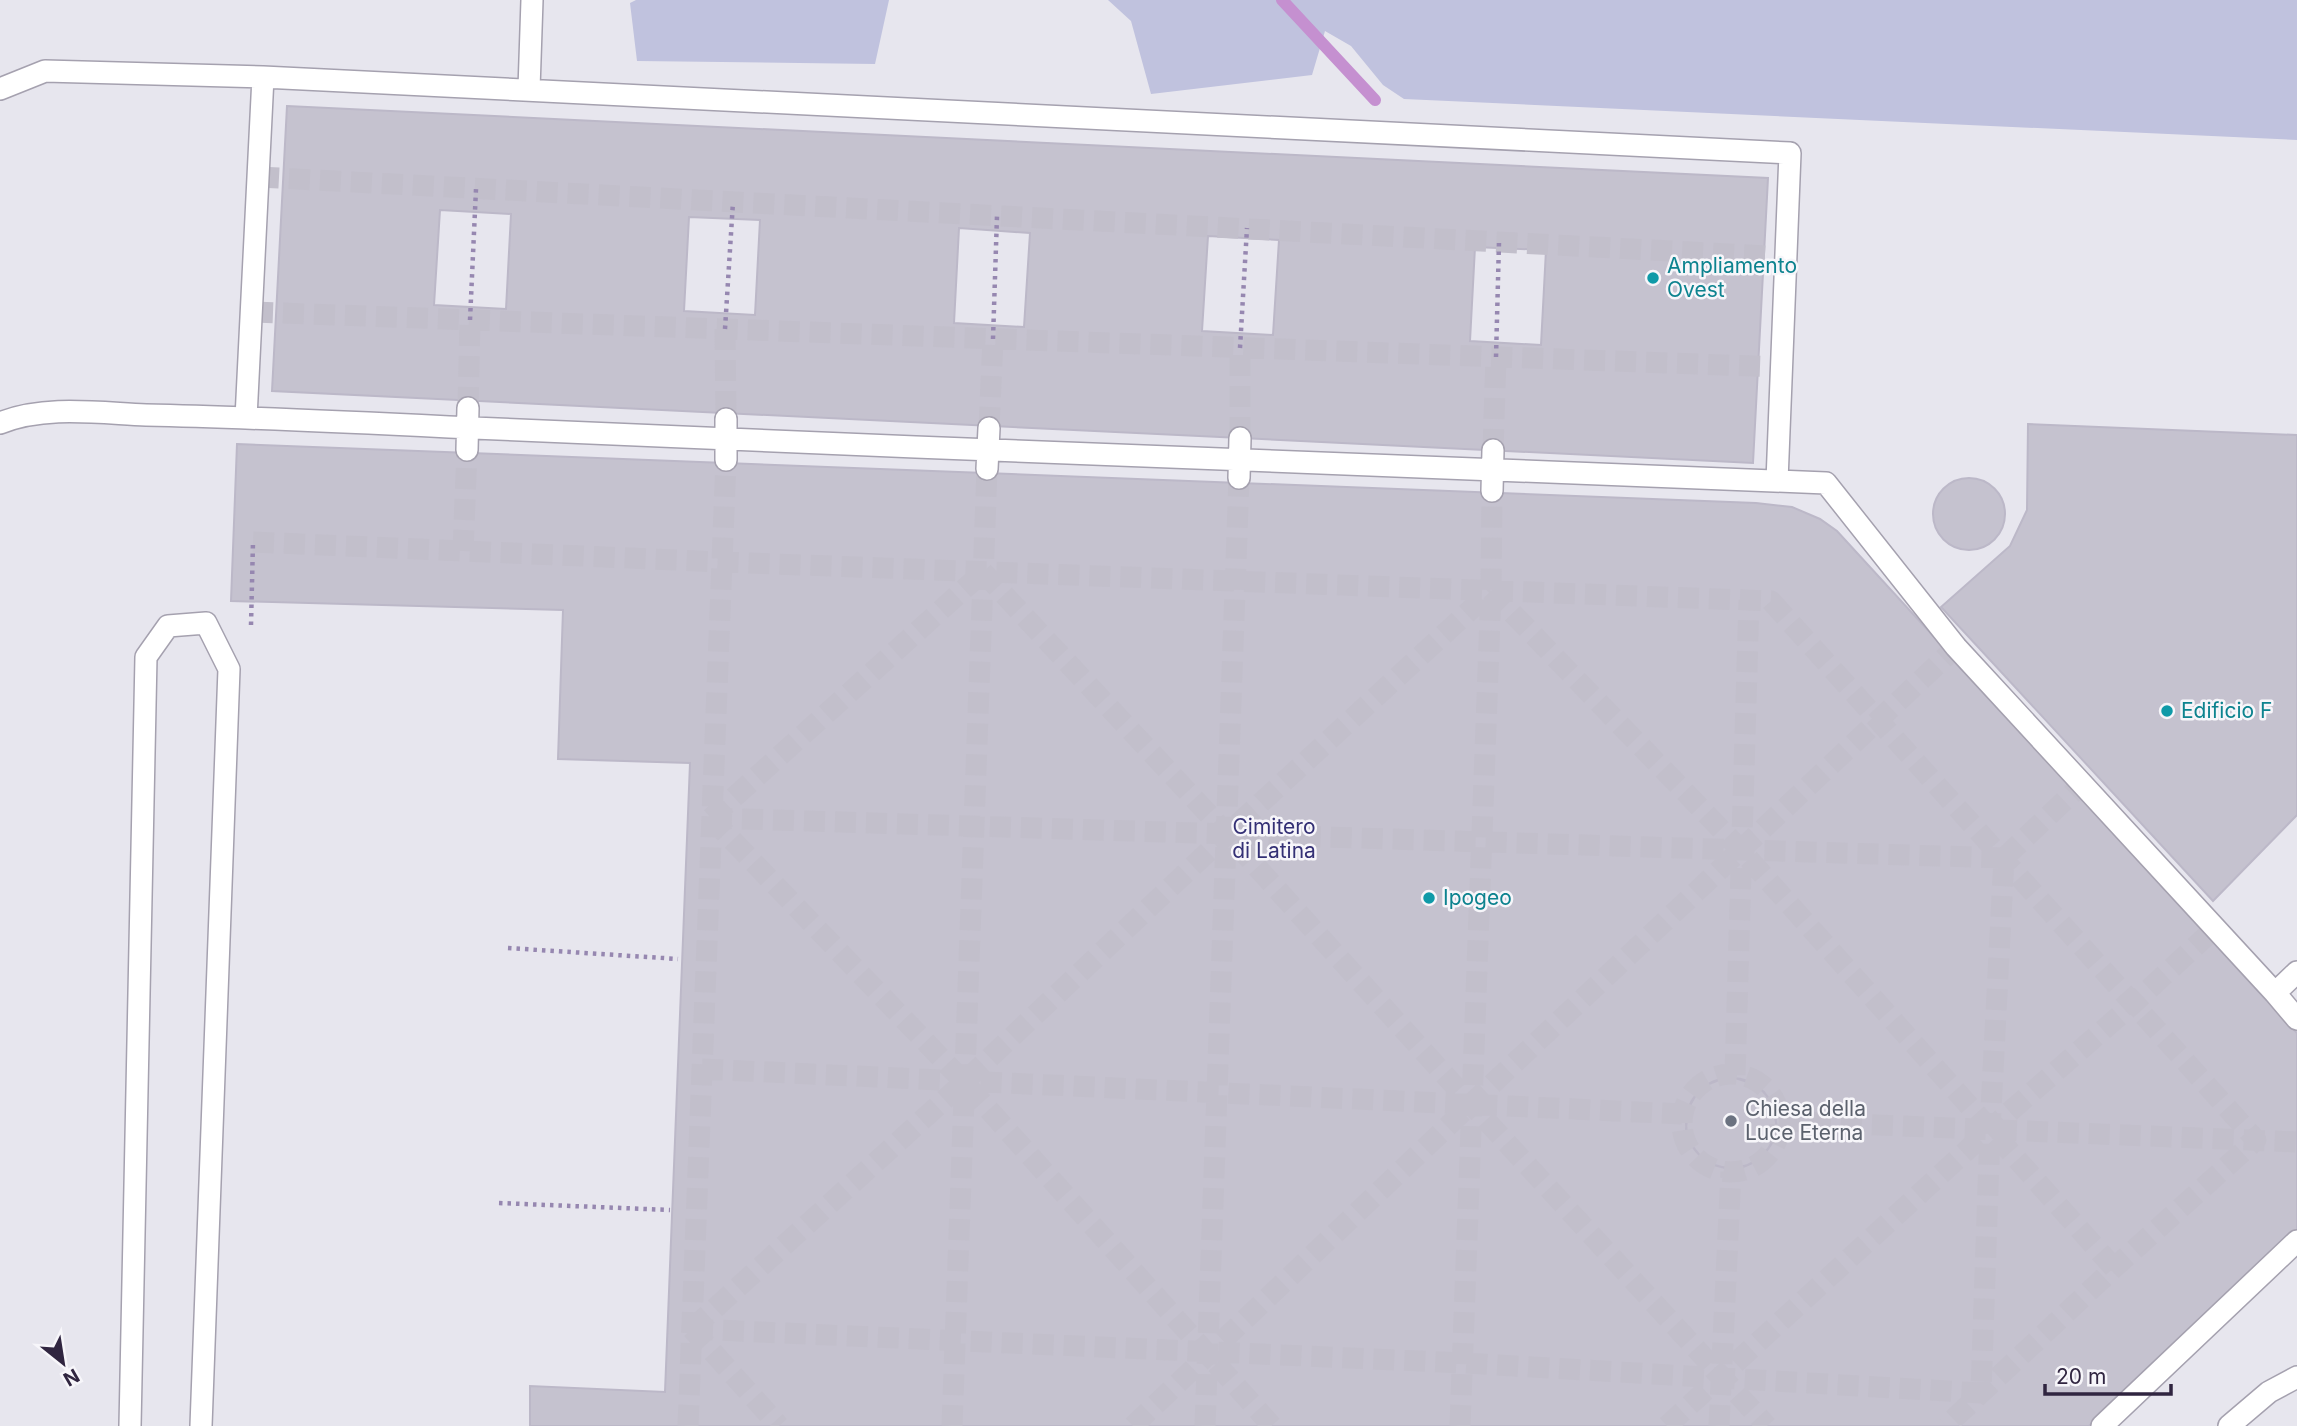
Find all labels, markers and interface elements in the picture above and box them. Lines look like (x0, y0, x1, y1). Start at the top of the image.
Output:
place label: Ampliamento Ovest (1667, 253, 1797, 302)
marker: Ampliamento Ovest (1645, 270, 1661, 286)
place label: Edificio F (2181, 698, 2272, 723)
marker: Edificio F (2159, 703, 2175, 719)
park label: Cimitero di Latina (1232, 814, 1316, 863)
place label: Ipogeo (1443, 885, 1512, 910)
marker: Ipogeo (1421, 890, 1437, 906)
place label: Chiesa della Luce Eterna (1745, 1096, 1866, 1145)
marker: Chiesa della Luce Eterna (1723, 1113, 1739, 1129)
north arrow (28, 1328, 98, 1398)
scale bar (2045, 1352, 2171, 1396)
text: N (59, 1364, 83, 1391)
text: 20 m (2056, 1364, 2106, 1389)

